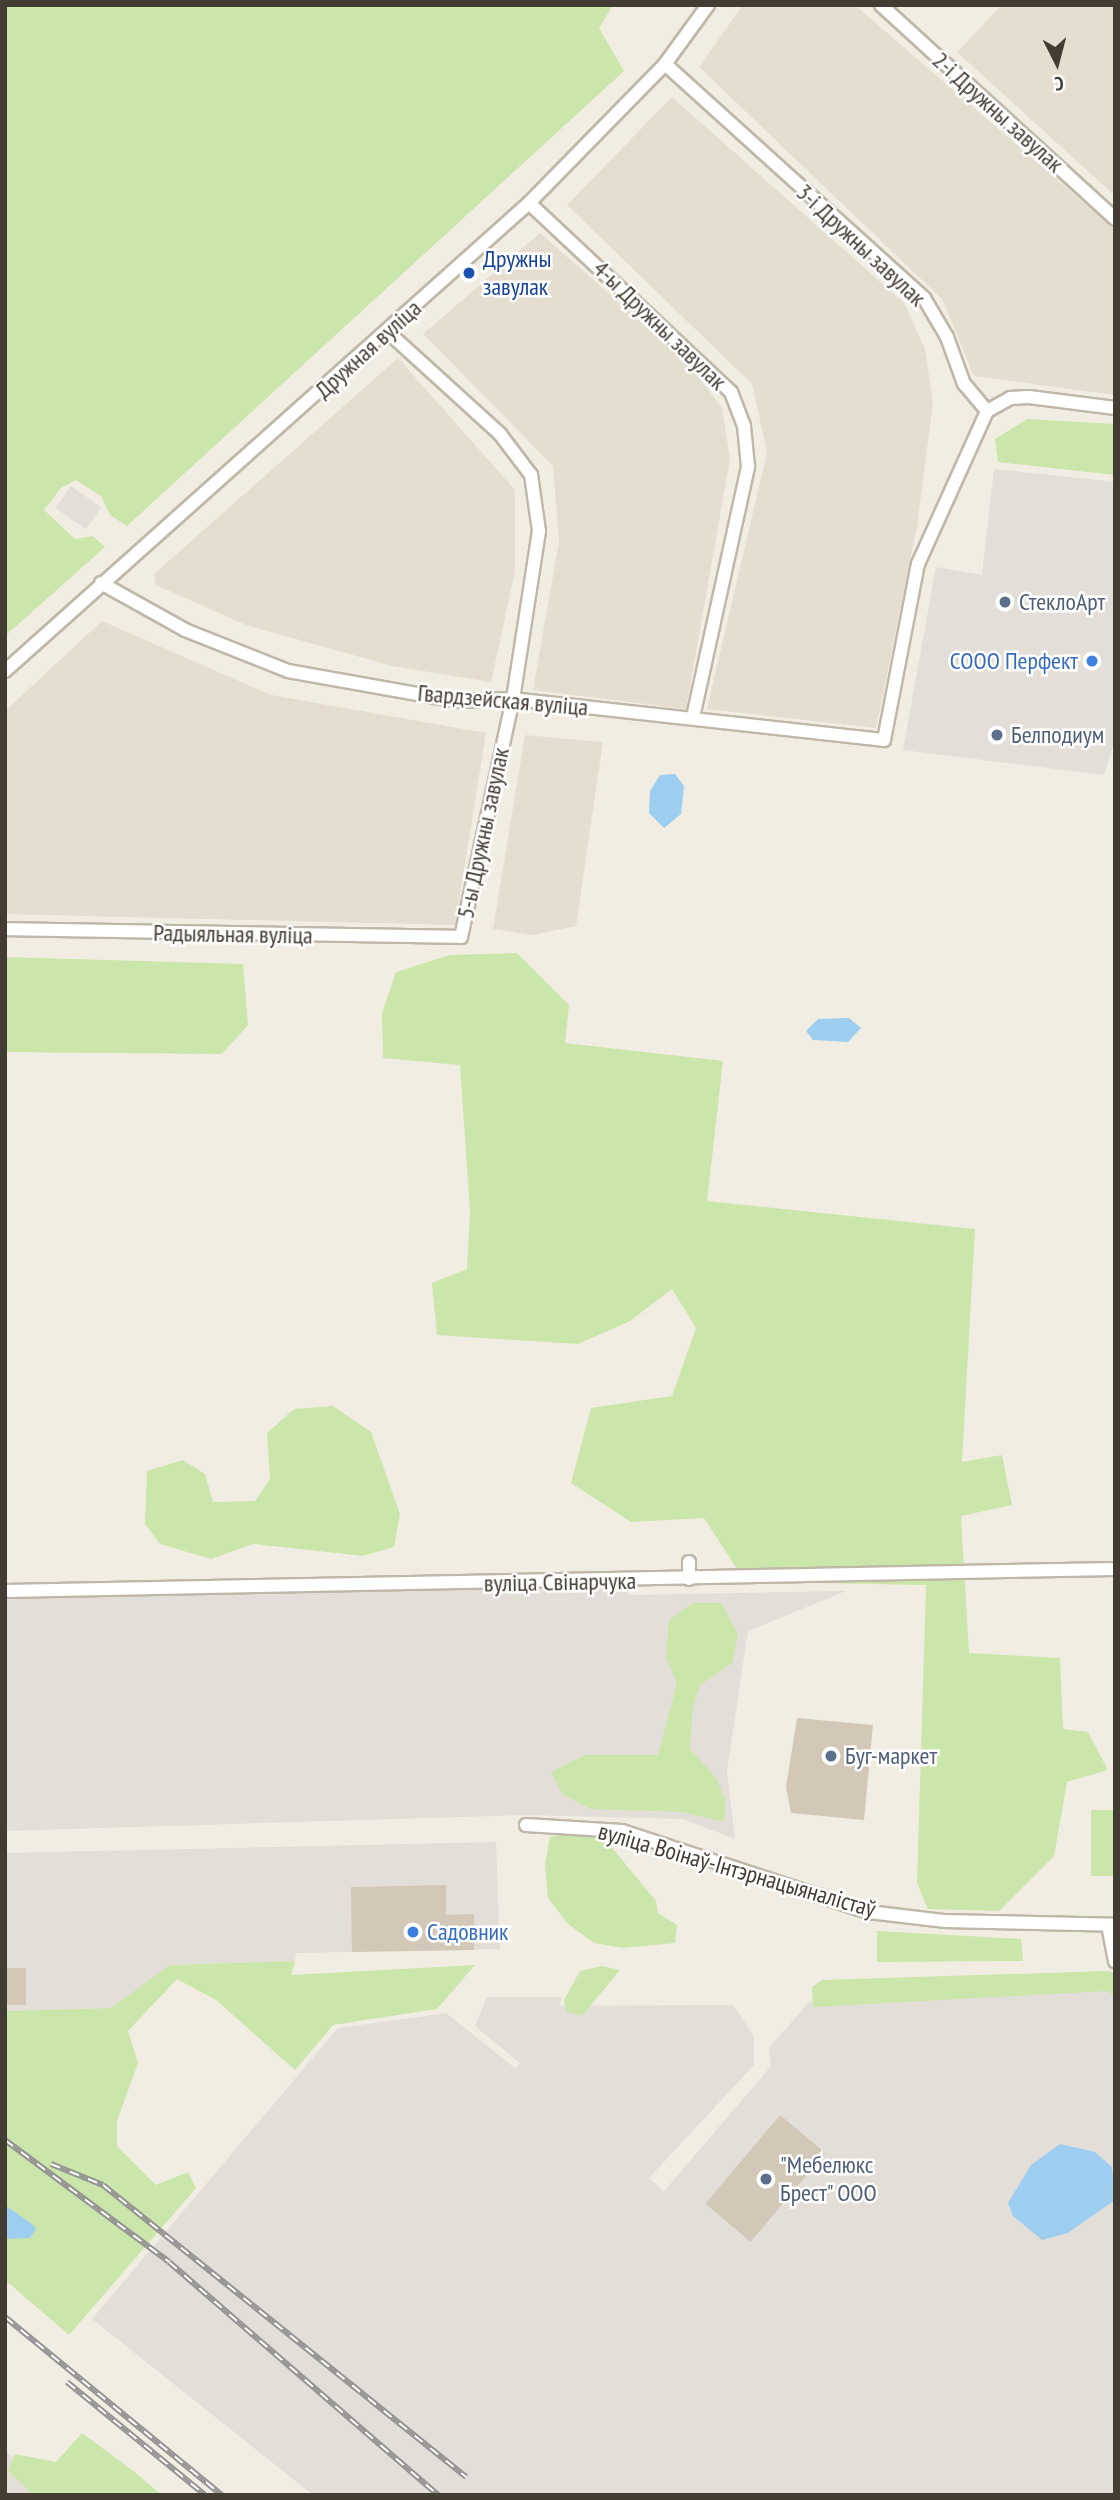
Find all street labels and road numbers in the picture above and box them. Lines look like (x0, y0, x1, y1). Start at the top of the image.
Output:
street label: 2-і Дружны завулак (926, 46, 1070, 178)
street label: 3-і Дружны завулак (790, 178, 932, 312)
street label: 4-ы Дружны завулак (587, 254, 733, 396)
street label: Дружная вуліца (309, 294, 427, 404)
street label: Гвардзейская вуліца (417, 678, 589, 722)
street label: 5-ы Дружны завулак (451, 745, 515, 921)
street label: Радыяльная вуліца (153, 918, 313, 950)
street label: вуліца Свінарчука (484, 1566, 636, 1598)
street label: вуліца Воінаў-Інтэрнацыяналістаў (595, 1817, 879, 1923)

